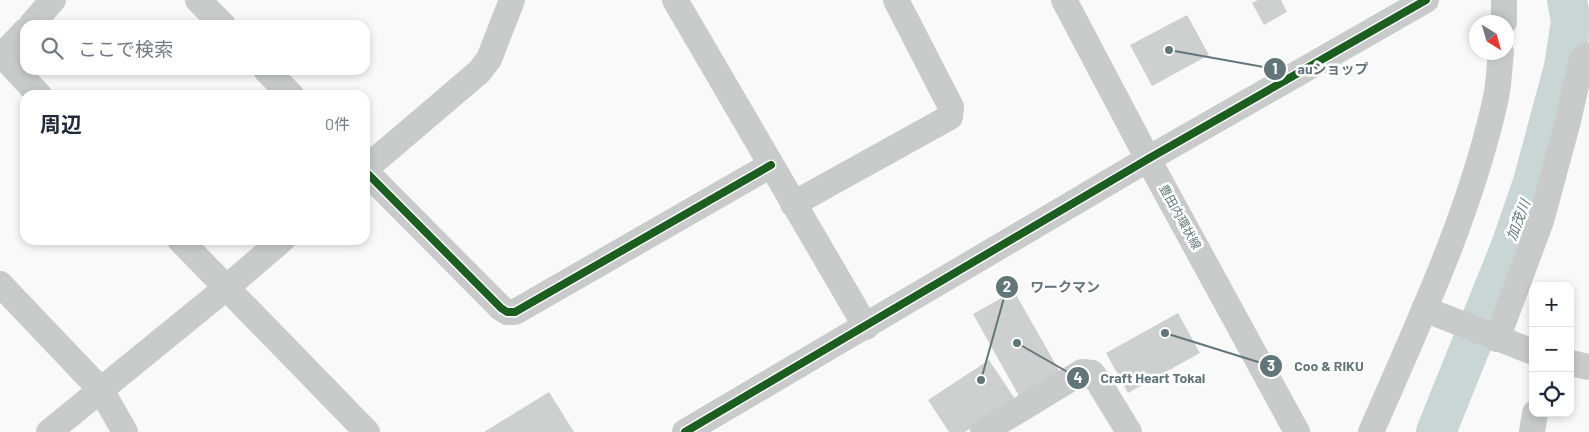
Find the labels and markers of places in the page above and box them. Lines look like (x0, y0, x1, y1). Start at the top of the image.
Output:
callout: auショップ (1263, 55, 1379, 84)
callout: ワークマン (995, 272, 1110, 301)
callout: Coo & RIKU (1259, 351, 1373, 380)
callout: Craft Heart Tokai (1065, 363, 1215, 392)

